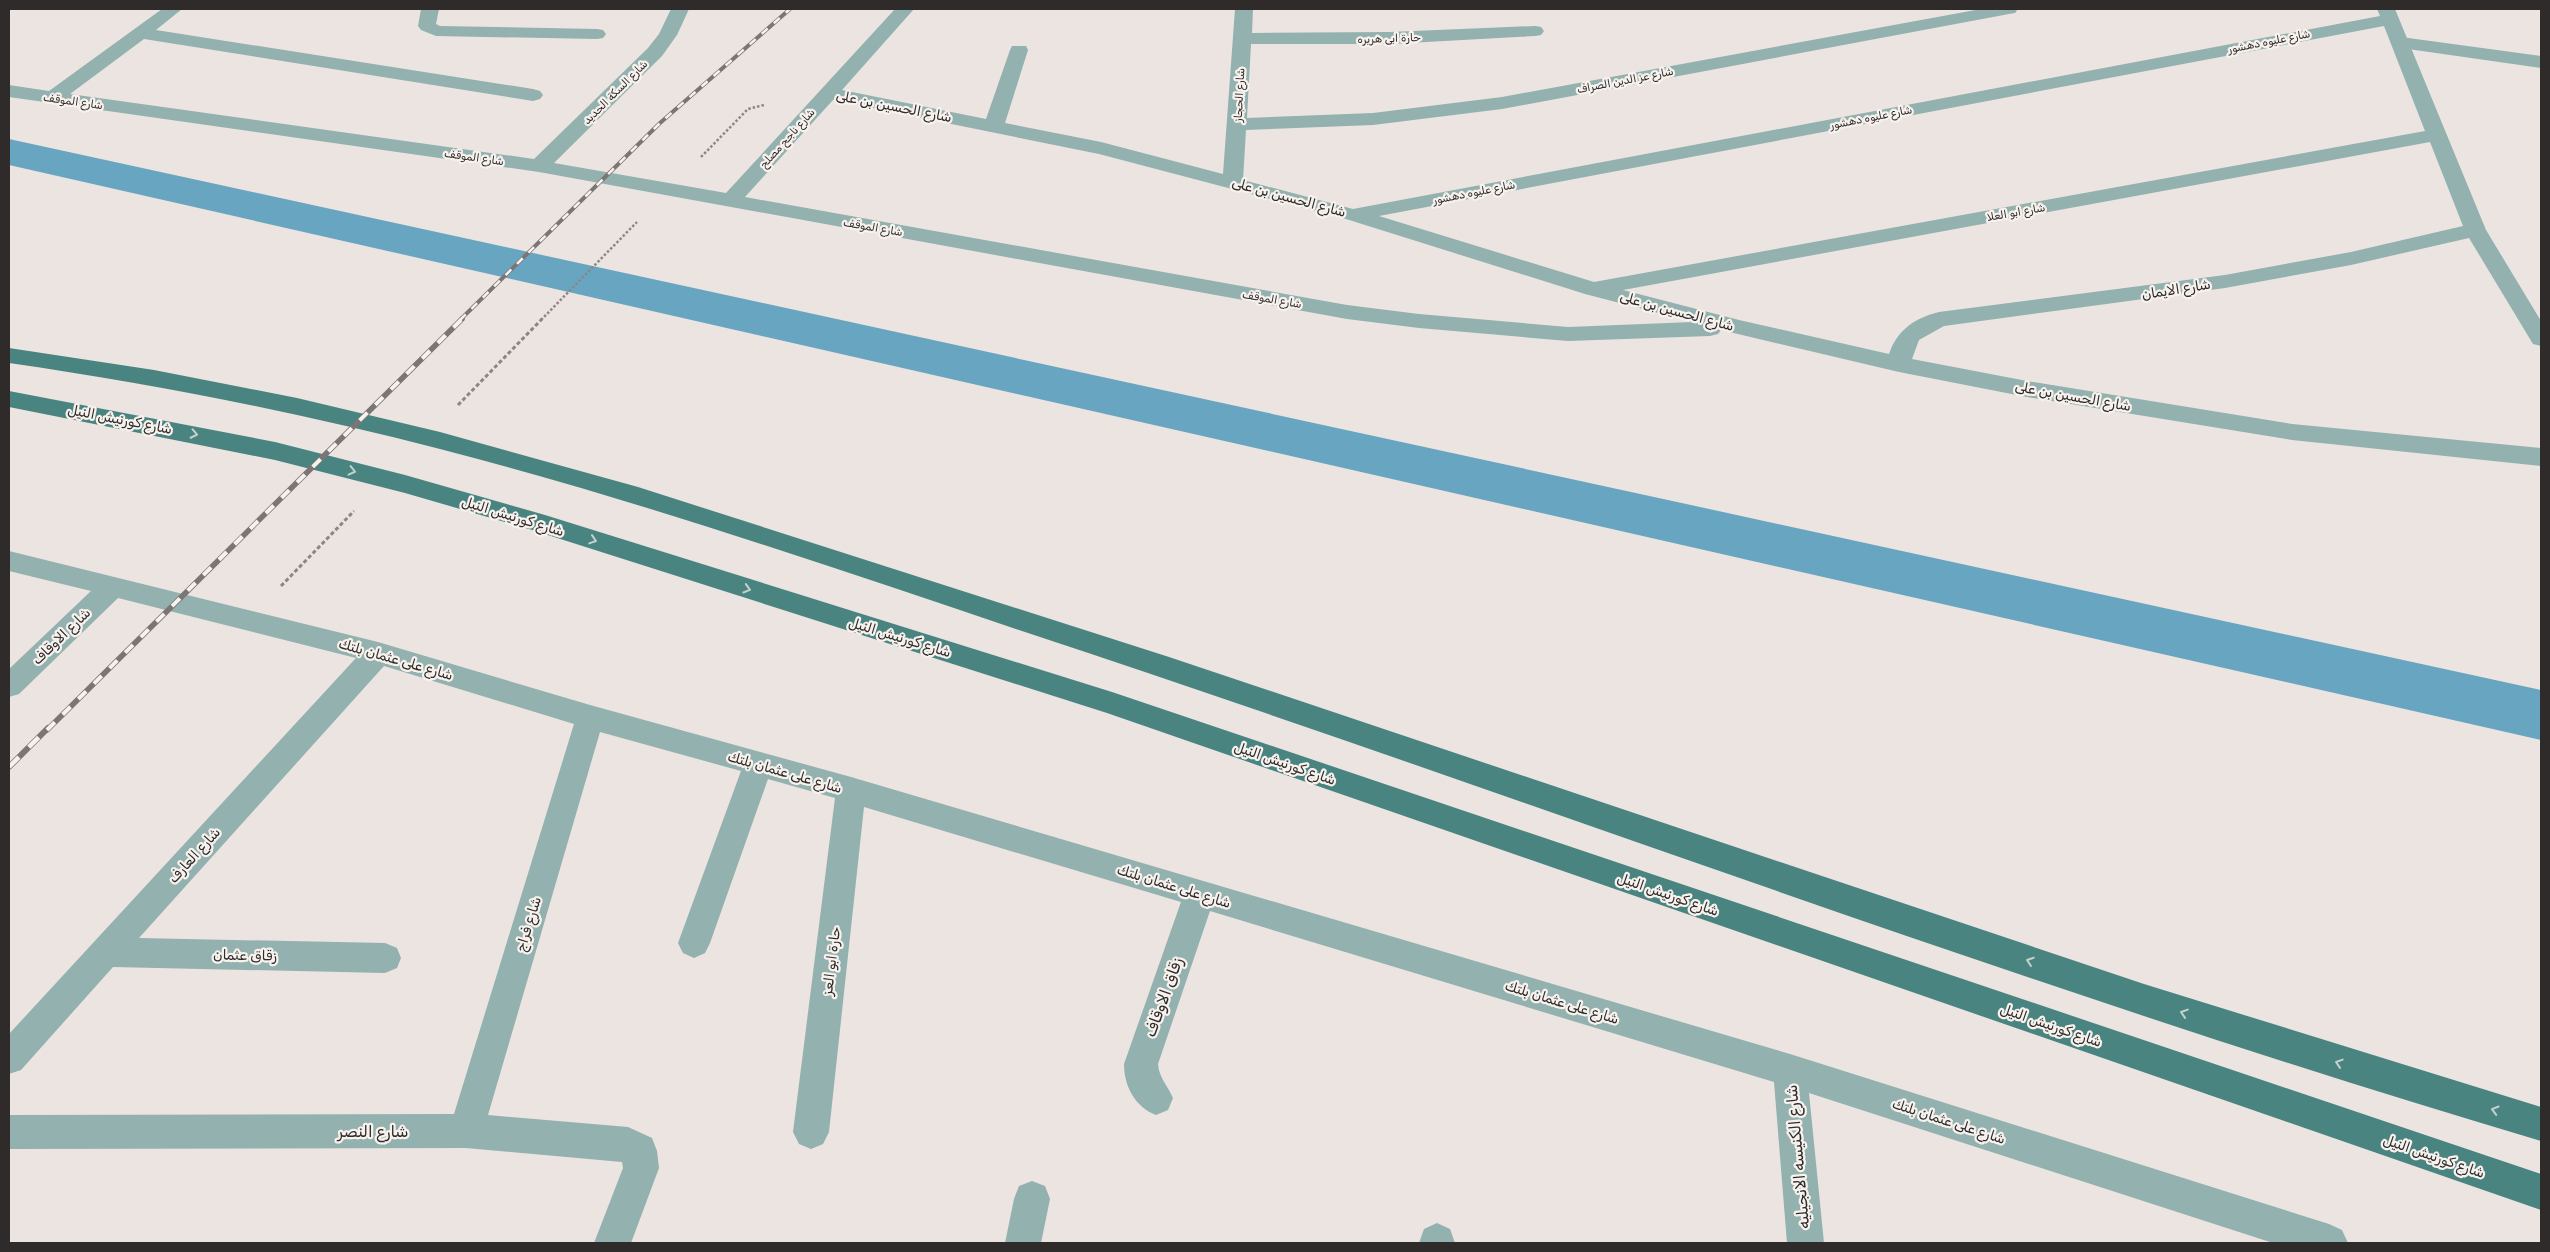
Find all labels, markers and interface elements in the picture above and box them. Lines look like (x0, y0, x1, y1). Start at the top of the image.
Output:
street label: شارع عليوه دهشور (2226, 27, 2312, 58)
street label: حارة ابى هريره (1357, 31, 1421, 46)
street label: شارع السكة الحديد (580, 57, 652, 129)
street label: شارع عز الدين الصراف (1576, 65, 1675, 98)
street label: شارع الحجاز (1232, 68, 1249, 123)
street label: شارع الحسين بن على (834, 87, 953, 128)
street label: شارع الموقف (42, 91, 104, 114)
street label: شارع عليوه دهشور (1828, 103, 1914, 134)
street label: شارع ناجح مصلح (757, 106, 819, 172)
street label: شارع الموقف (443, 147, 505, 170)
street label: شارع الحسين بن على (1229, 174, 1348, 223)
street label: شارع عليوه دهشور (1431, 178, 1517, 209)
street label: شارع ابو العلا (1986, 201, 2047, 226)
street label: شارع الموقف (842, 216, 904, 241)
street label: شارع الايمان (2140, 276, 2212, 305)
street label: شارع الموقف (1241, 288, 1303, 313)
street label: شارع الحسين بن على (1617, 288, 1736, 337)
street label: شارع الحسين بن على (2013, 378, 2132, 417)
street label: شارع كورنيش النيل (66, 401, 174, 440)
one-way arrow (190, 428, 199, 439)
one-way arrow (348, 465, 357, 476)
street label: شارع كورنيش النيل (459, 493, 566, 542)
one-way arrow (588, 534, 596, 544)
one-way arrow (743, 584, 751, 594)
street label: شارع الاوقاف (29, 604, 95, 670)
street label: شارع كورنيش النيل (846, 614, 953, 663)
street label: شارع على عثمان بلتك (336, 635, 455, 686)
street label: شارع كورنيش النيل (1231, 738, 1338, 791)
street label: شارع على عثمان بلتك (725, 748, 844, 799)
street label: شارع العارف (165, 824, 225, 888)
street label: شارع على عثمان بلتك (1114, 861, 1233, 914)
street label: شارع كورنيش النيل (1614, 869, 1721, 922)
street label: شارع فراج (512, 895, 547, 954)
street label: حارة ابو العز (819, 926, 844, 997)
street label: زقاق عثمان (213, 946, 277, 965)
street label: زقاق الاوقاف (1140, 955, 1188, 1040)
one-way arrow (2027, 957, 2035, 967)
street label: شارع على عثمان بلتك (1502, 977, 1621, 1030)
street label: شارع كورنيش النيل (1997, 1000, 2104, 1053)
one-way arrow (2181, 1009, 2189, 1019)
one-way arrow (2335, 1059, 2344, 1069)
street label: شارع الكنيسه الانجيليه (1782, 1084, 1815, 1230)
street label: شارع على عثمان بلتك (1889, 1095, 2008, 1150)
one-way arrow (2491, 1106, 2499, 1116)
street label: شارع النصر (337, 1122, 408, 1143)
street label: شارع كورنيش النيل (2380, 1131, 2487, 1184)

